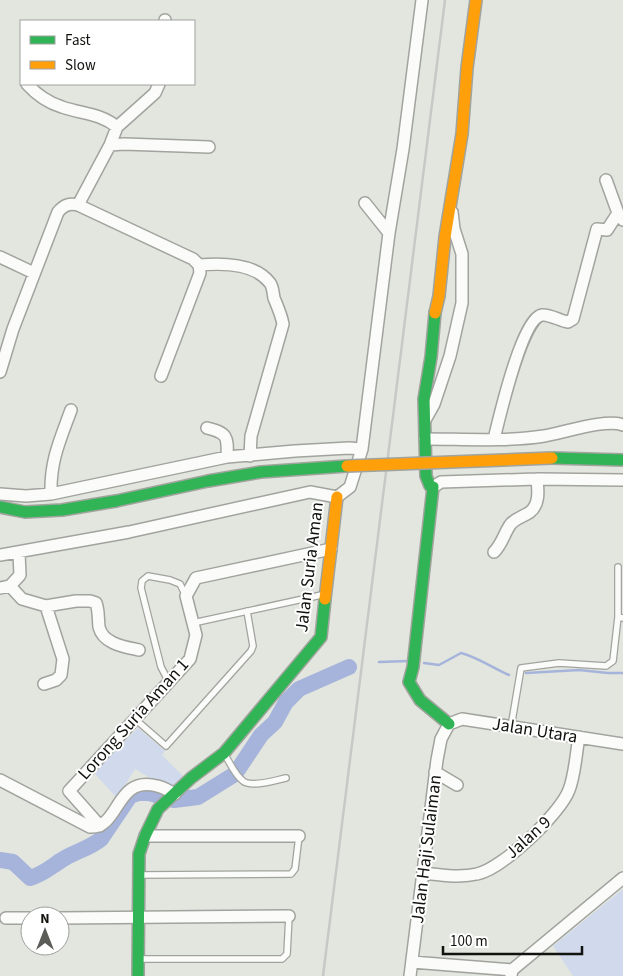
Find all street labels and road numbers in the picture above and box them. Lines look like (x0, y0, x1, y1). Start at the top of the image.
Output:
street label: Jalan Suria Aman (289, 500, 330, 634)
street label: Lorong Suria Aman 1 (72, 653, 195, 785)
street label: Jalan Utara (490, 711, 579, 750)
street label: Jalan Haji Sulaiman (405, 773, 448, 925)
street label: Jalan 9 (500, 810, 557, 865)

